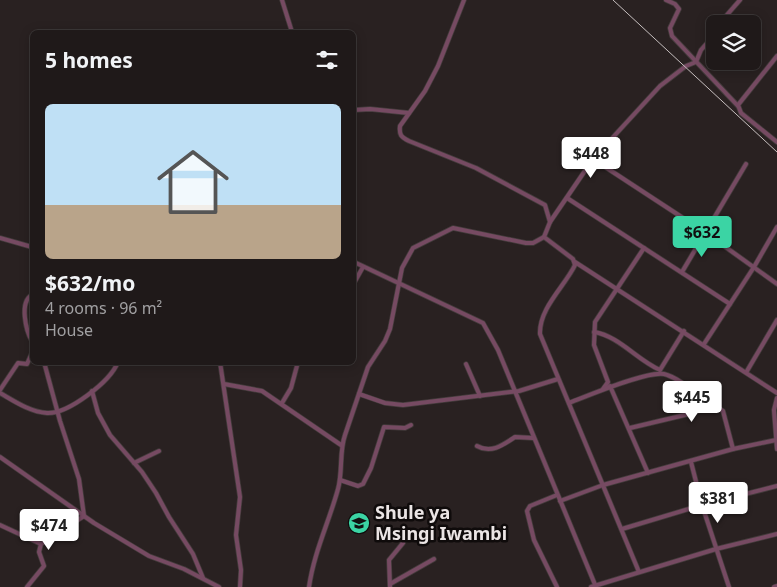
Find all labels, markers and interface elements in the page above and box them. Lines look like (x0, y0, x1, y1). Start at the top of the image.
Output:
map controls (706, 15, 761, 70)
button: layers (706, 15, 761, 70)
text: 5 homes (45, 46, 133, 74)
icon: filters (313, 46, 341, 74)
pin: $448 (561, 136, 621, 179)
icon: home (148, 137, 238, 227)
text: $448 (573, 142, 609, 164)
pin: $632 (672, 216, 732, 258)
text: $632 (684, 221, 720, 243)
text: $632/mo (45, 269, 135, 297)
text: 4 rooms · 96 m² (45, 297, 162, 319)
text: House (45, 319, 93, 341)
pin: $445 (662, 380, 722, 423)
text: $445 (674, 386, 710, 408)
pin: $381 (688, 482, 748, 524)
text: $381 (700, 487, 736, 509)
place label: Shule ya Msingi Iwambi (375, 500, 507, 545)
pin: $474 (19, 508, 79, 551)
school or university icon: Shule ya Msingi Iwambi (347, 511, 371, 535)
text: $474 (31, 514, 67, 536)

